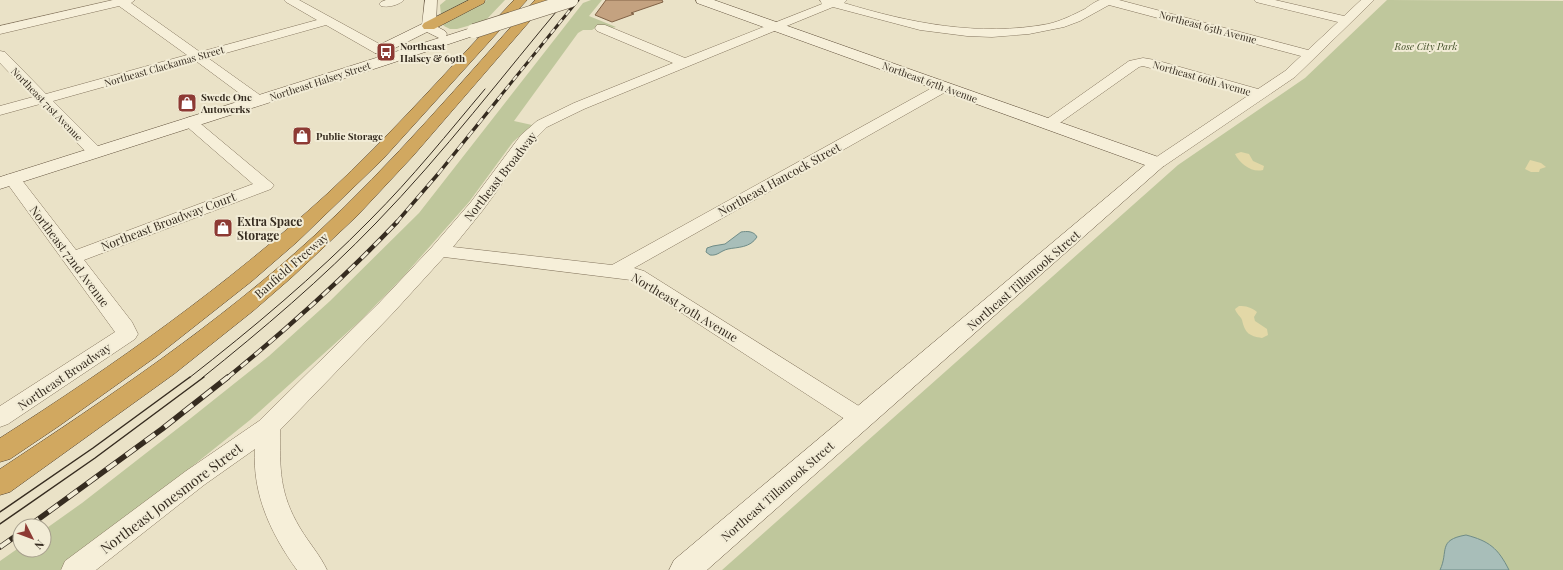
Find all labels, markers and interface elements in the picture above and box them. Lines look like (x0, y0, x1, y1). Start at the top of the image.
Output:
street label: Northeast 65th Avenue (1158, 7, 1258, 47)
place label: Northeast Halsey & 69th (400, 39, 465, 65)
park label: Rose City Park (1394, 39, 1458, 53)
bus stop icon: Northeast Halsey & 69th (375, 41, 397, 63)
street label: Northeast Clackamas Street (102, 42, 226, 90)
street label: Northeast 66th Avenue (1151, 57, 1253, 99)
street label: Northeast Halsey Street (268, 58, 373, 104)
street label: Northeast 67th Avenue (880, 58, 980, 106)
street label: Northeast 71st Avenue (8, 64, 86, 144)
place label: Swede One Autowerks (200, 90, 252, 116)
shop icon: Swede One Autowerks (176, 92, 198, 114)
shop icon: Public Storage (291, 125, 313, 147)
street label: Northeast Broadway (460, 128, 540, 224)
place label: Public Storage (316, 129, 383, 143)
street label: Northeast Hancock Street (715, 138, 844, 219)
street label: Northeast Broadway Court (98, 188, 238, 254)
street label: Northeast 72nd Avenue (27, 202, 113, 310)
place label: Extra Space Storage (237, 213, 302, 243)
shop icon: Extra Space Storage (212, 217, 234, 239)
street label: Northeast Tillamook Street (963, 226, 1083, 334)
street label: Banfield Freeway (251, 229, 331, 301)
street label: Northeast 70th Avenue (629, 269, 741, 345)
street label: Northeast Broadway (14, 339, 114, 413)
street label: Northeast Tillamook Street (717, 437, 837, 545)
street label: Northeast Jonesmore Street (96, 438, 247, 558)
north arrow (12, 518, 52, 558)
text: N (32, 537, 48, 553)

